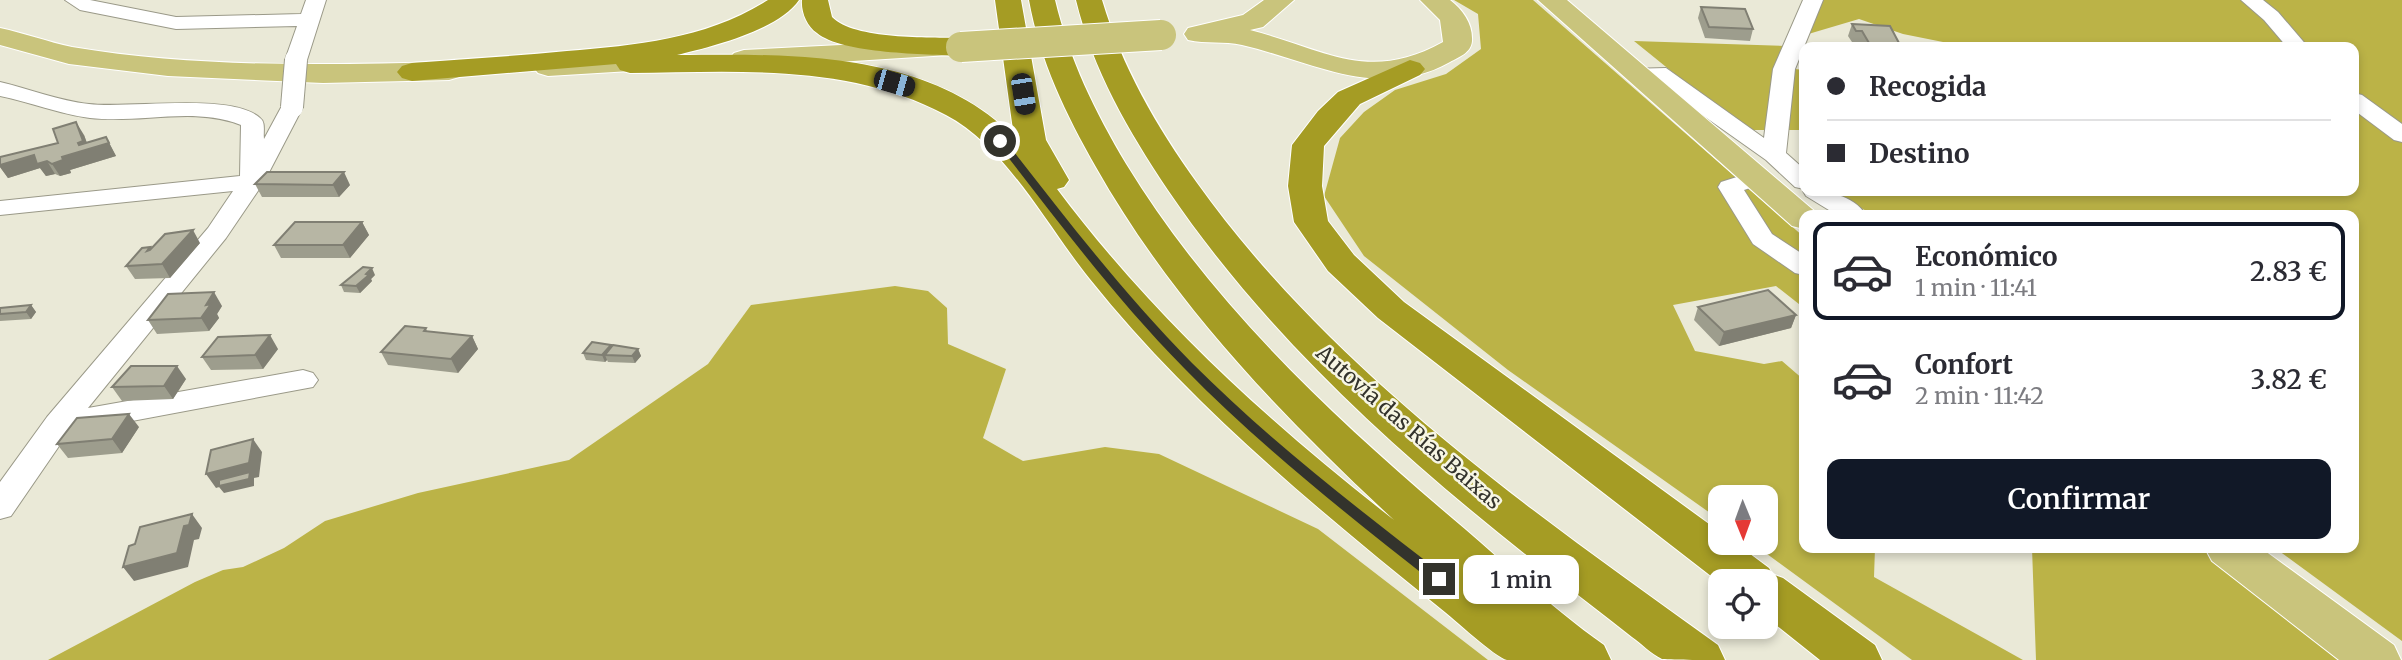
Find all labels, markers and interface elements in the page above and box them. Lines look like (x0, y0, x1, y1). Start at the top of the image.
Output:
car (871, 67, 918, 99)
text: Recogida (1869, 70, 1987, 103)
car (1010, 72, 1037, 116)
route start (984, 125, 1016, 157)
text: Destino (1869, 137, 1969, 170)
icon: car (1831, 240, 1894, 303)
text: Económico (1915, 240, 2058, 273)
text: 2.83 € (2250, 255, 2327, 288)
text: 1 min · 11:41 (1915, 273, 2037, 302)
street label: Autovía das Rías Baixas (1310, 338, 1507, 515)
icon: car (1831, 348, 1894, 411)
text: Confort (1915, 348, 2013, 381)
text: 3.82 € (2250, 363, 2327, 396)
text: 2 min · 11:42 (1915, 381, 2044, 410)
button: Confirmar (1827, 459, 2331, 539)
north arrow (1708, 485, 1778, 555)
map controls (1708, 485, 1778, 639)
callout: 1 min (1464, 554, 1579, 604)
route end (1423, 563, 1455, 595)
text: 1 min (1490, 565, 1552, 594)
button: locate (1708, 569, 1778, 639)

